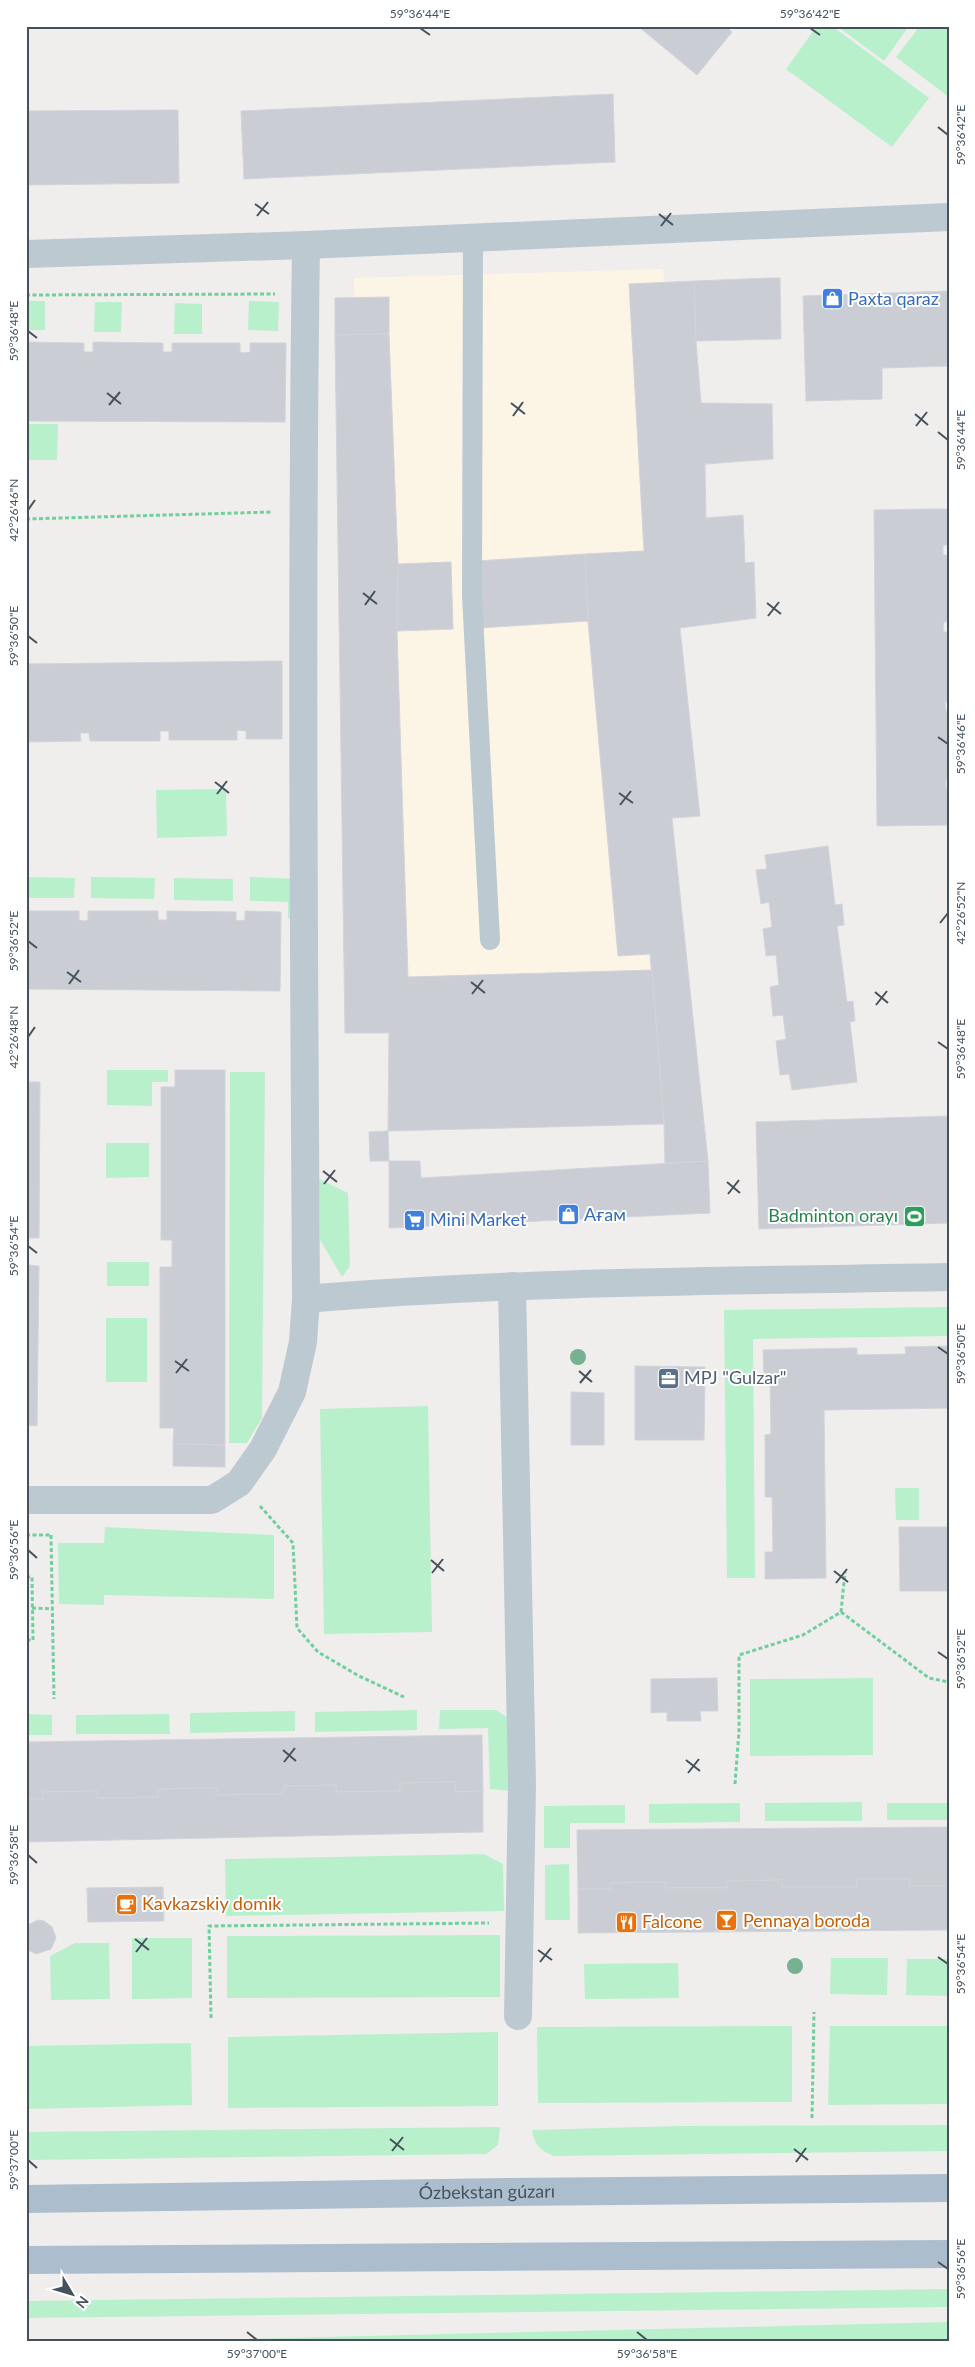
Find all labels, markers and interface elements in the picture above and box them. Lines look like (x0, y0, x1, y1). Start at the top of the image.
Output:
text: 59°36'44"E (390, 6, 450, 21)
text: 59°36'42"E (780, 6, 840, 21)
text: 59°36'42"E (953, 105, 968, 165)
shop icon: Paxta qaraz (820, 287, 844, 311)
place label: Paxta qaraz (848, 287, 939, 309)
text: 59°36'48"E (6, 301, 21, 361)
text: 59°36'44"E (953, 410, 968, 470)
text: 42°26'46"N (6, 479, 21, 541)
text: 59°36'50"E (6, 606, 21, 666)
text: 59°36'46"E (953, 714, 968, 774)
text: 42°26'52"N (953, 882, 968, 944)
text: 59°36'52"E (6, 911, 21, 971)
text: 42°26'48"N (6, 1006, 21, 1068)
text: 59°36'48"E (953, 1019, 968, 1079)
shop icon: Ағам (556, 1203, 580, 1227)
place label: Ағам (584, 1203, 626, 1225)
place label: Badminton orayı (768, 1204, 898, 1226)
sports icon: Badminton orayı (902, 1204, 926, 1228)
supermarket icon: Mini Market (402, 1208, 426, 1232)
place label: Mini Market (430, 1208, 527, 1230)
text: 59°36'54"E (6, 1216, 21, 1276)
text: 59°36'50"E (953, 1324, 968, 1384)
office icon: MPJ "Gulzar" (656, 1366, 680, 1390)
place label: MPJ "Gulzar" (684, 1366, 787, 1388)
text: 59°36'56"E (6, 1520, 21, 1580)
text: 59°36'52"E (953, 1629, 968, 1689)
text: 59°36'58"E (6, 1825, 21, 1885)
cafe icon: Kavkazskiy domik (114, 1892, 138, 1916)
place label: Kavkazskiy domik (142, 1892, 282, 1914)
bar icon: Pennaya boroda (715, 1909, 739, 1933)
place label: Pennaya boroda (743, 1909, 870, 1931)
restaurant icon: Falcone (614, 1910, 638, 1934)
place label: Falcone (642, 1910, 702, 1932)
text: 59°36'54"E (953, 1934, 968, 1994)
text: 59°37'00"E (6, 2130, 21, 2190)
street label: Ózbekstan gúzarı (419, 2180, 555, 2203)
text: 59°36'56"E (953, 2239, 968, 2299)
north arrow (48, 2270, 98, 2320)
text: N (73, 2293, 93, 2312)
text: 59°37'00"E (227, 2346, 287, 2361)
text: 59°36'58"E (617, 2346, 677, 2361)

